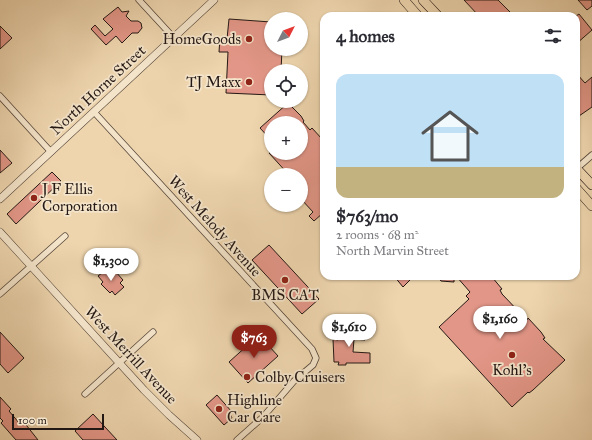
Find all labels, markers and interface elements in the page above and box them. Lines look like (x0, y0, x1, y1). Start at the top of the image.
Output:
north arrow (264, 12, 308, 56)
map controls (264, 12, 308, 212)
icon: filters (542, 25, 564, 47)
text: 4 homes (336, 26, 395, 47)
place label: HomeGoods (162, 30, 241, 48)
marker: HomeGoods (244, 34, 254, 44)
street label: North Horne Street (47, 41, 150, 139)
button: locate (264, 64, 308, 108)
place label: TJ Maxx (186, 73, 241, 92)
marker: TJ Maxx (244, 77, 254, 87)
icon: home (414, 100, 486, 172)
button: + (264, 116, 308, 160)
button: − (264, 168, 308, 212)
street label: West Melody Avenue (165, 172, 265, 280)
place label: J F Ellis Corporation (40, 180, 118, 215)
marker: J F Ellis Corporation (29, 193, 39, 203)
text: $763/mo (336, 206, 398, 227)
text: 2 rooms · 68 m² (336, 227, 418, 243)
text: North Marvin Street (336, 243, 449, 259)
pin: $1,300 (78, 248, 144, 282)
text: $1,300 (93, 253, 129, 269)
marker: BMS CAT (280, 275, 290, 285)
place label: BMS CAT (251, 286, 319, 304)
street label: West Merrill Avenue (81, 302, 181, 408)
pin: $1,160 (467, 306, 533, 340)
text: $1,160 (482, 311, 518, 327)
pin: $1,610 (316, 314, 382, 348)
text: $1,610 (331, 319, 367, 335)
pin: $763 (230, 325, 278, 359)
text: $763 (241, 330, 267, 346)
marker: Kohl's (507, 350, 517, 360)
place label: Kohl's (492, 361, 532, 379)
place label: Colby Cruisers (255, 368, 345, 386)
marker: Colby Cruisers (242, 372, 252, 382)
place label: Highline Car Care (227, 391, 282, 426)
marker: Highline Car Care (214, 404, 224, 414)
scale bar (12, 412, 104, 431)
text: 100 m (18, 414, 47, 427)

